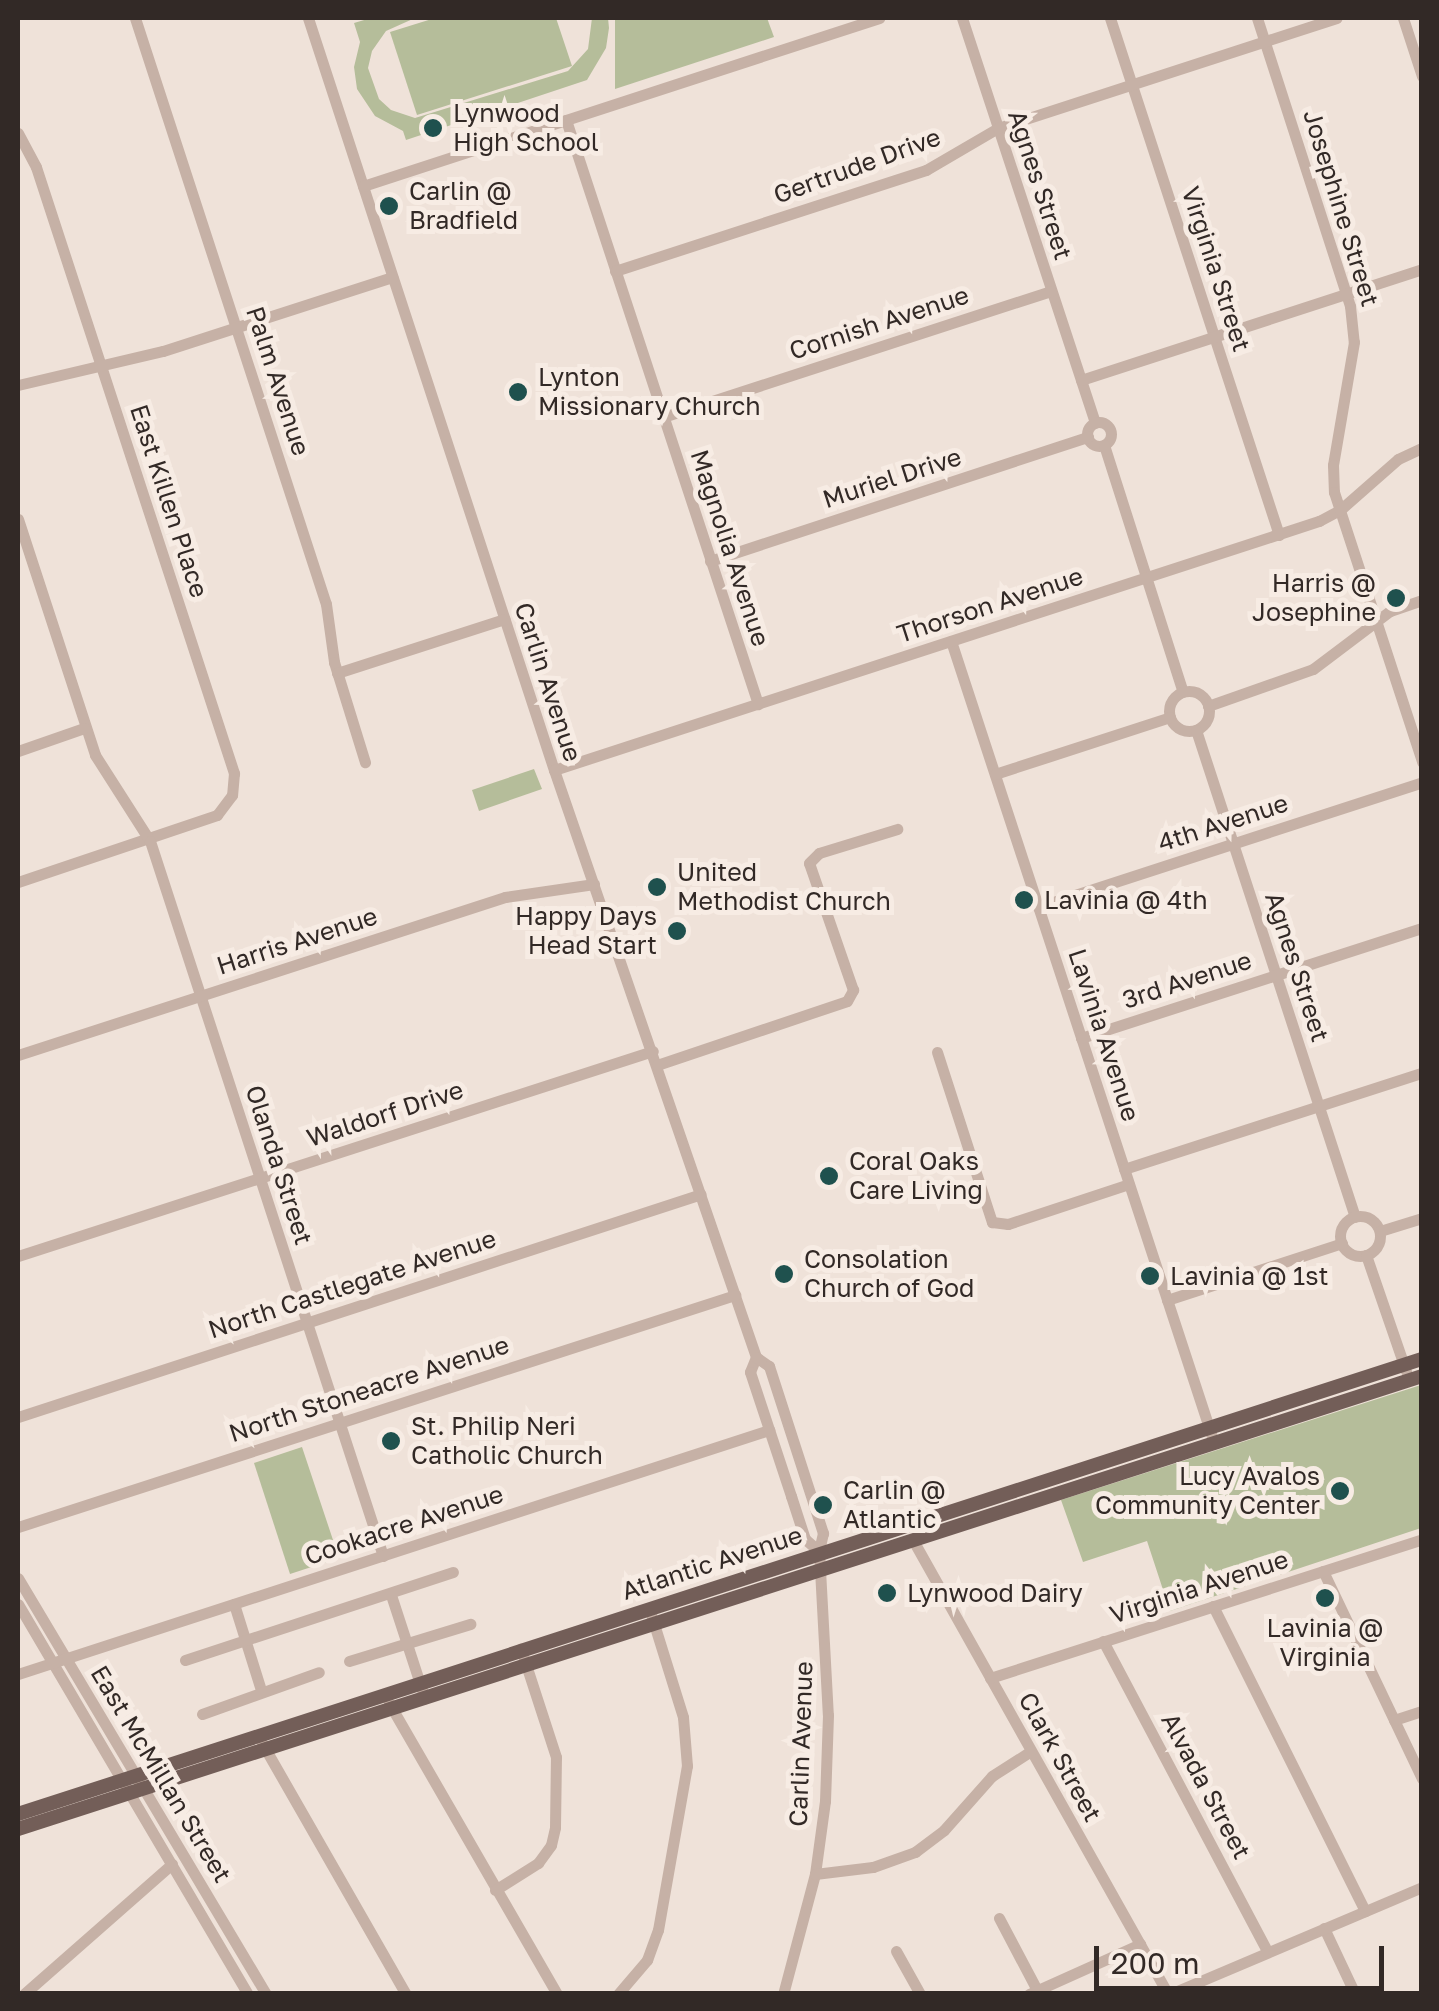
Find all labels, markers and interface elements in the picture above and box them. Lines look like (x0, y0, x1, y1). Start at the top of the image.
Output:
place label: Lynwood High School (453, 99, 599, 158)
street label: Josephine Street (1297, 106, 1385, 310)
street label: Agnes Street (1002, 107, 1078, 263)
marker: Lynwood High School (422, 117, 444, 139)
street label: Gertrude Drive (769, 122, 945, 210)
place label: Carlin @ Bradfield (409, 177, 518, 236)
street label: Virginia Street (1175, 183, 1257, 355)
marker: Carlin @ Bradfield (378, 195, 400, 217)
street label: Cornish Avenue (785, 280, 973, 366)
street label: Palm Avenue (240, 303, 316, 459)
place label: Lynton Missionary Church (538, 363, 761, 422)
marker: Lynton Missionary Church (507, 381, 529, 403)
street label: East Killen Place (124, 401, 214, 601)
street label: Muriel Drive (819, 442, 965, 514)
street label: Magnolia Avenue (684, 446, 776, 650)
street label: Thorson Avenue (893, 561, 1087, 649)
place label: Harris @ Josephine (1252, 569, 1376, 628)
marker: Harris @ Josephine (1385, 587, 1407, 609)
street label: Carlin Avenue (508, 599, 588, 765)
street label: 4th Avenue (1154, 788, 1292, 858)
place label: United Methodist Church (677, 858, 891, 917)
marker: United Methodist Church (646, 876, 668, 898)
place label: Lavinia @ 4th (1044, 885, 1208, 915)
marker: Lavinia @ 4th (1013, 889, 1035, 911)
street label: Agnes Street (1259, 889, 1335, 1045)
street label: Harris Avenue (213, 901, 381, 981)
place label: Happy Days Head Start (515, 902, 657, 961)
marker: Happy Days Head Start (666, 920, 688, 942)
street label: Lavinia Avenue (1062, 945, 1146, 1125)
street label: 3rd Avenue (1119, 945, 1255, 1015)
street label: Waldorf Drive (303, 1075, 467, 1153)
street label: Olanda Street (239, 1082, 319, 1248)
place label: Coral Oaks Care Living (849, 1147, 983, 1206)
marker: Coral Oaks Care Living (818, 1165, 840, 1187)
street label: North Castlegate Avenue (204, 1223, 500, 1345)
place label: Consolation Church of God (804, 1245, 974, 1304)
place label: Lavinia @ 1st (1170, 1261, 1328, 1291)
marker: Consolation Church of God (773, 1263, 795, 1285)
marker: Lavinia @ 1st (1139, 1265, 1161, 1287)
street label: North Stoneacre Avenue (225, 1330, 513, 1448)
place label: St. Philip Neri Catholic Church (411, 1412, 603, 1471)
marker: St. Philip Neri Catholic Church (380, 1430, 402, 1452)
place label: Lucy Avalos Community Center (1095, 1462, 1320, 1521)
place label: Carlin @ Atlantic (843, 1476, 946, 1535)
street label: Cookacre Avenue (301, 1479, 507, 1571)
marker: Lucy Avalos Community Center (1329, 1480, 1351, 1502)
marker: Carlin @ Atlantic (812, 1494, 834, 1516)
street label: Atlantic Avenue (618, 1520, 806, 1606)
street label: Virginia Avenue (1106, 1544, 1292, 1630)
place label: Lynwood Dairy (907, 1578, 1083, 1608)
marker: Lynwood Dairy (876, 1582, 898, 1604)
marker: Lavinia @ Virginia (1314, 1587, 1336, 1609)
place label: Lavinia @ Virginia (1267, 1614, 1383, 1673)
street label: East McMillan Street (84, 1660, 238, 1888)
street label: Carlin Avenue (783, 1661, 819, 1827)
street label: Clark Street (1012, 1687, 1108, 1827)
street label: Alvada Street (1155, 1708, 1257, 1864)
scale bar (1099, 1926, 1389, 1988)
text: 200 m (1111, 1945, 1200, 1981)

